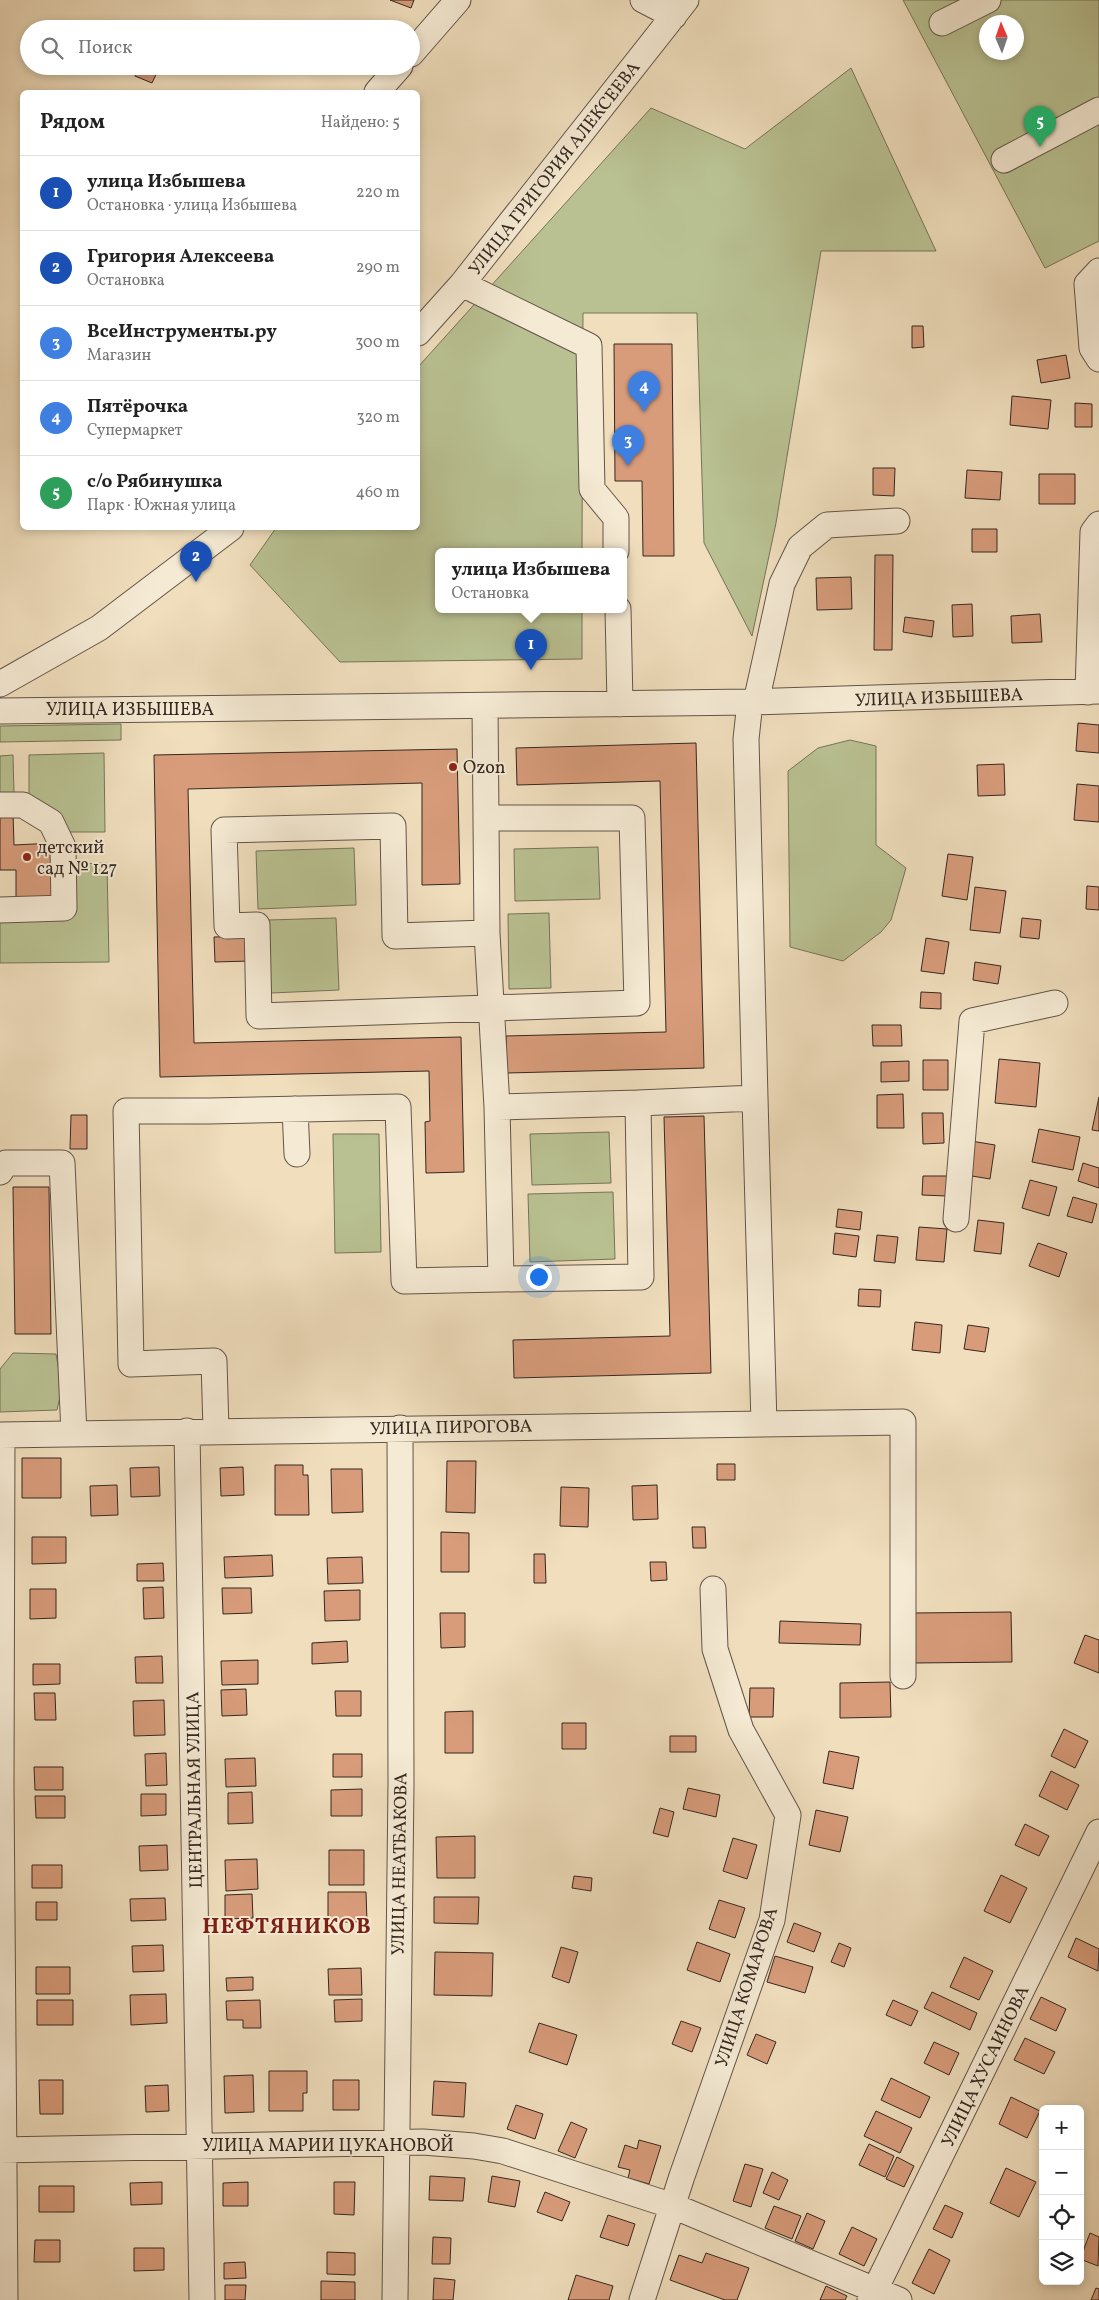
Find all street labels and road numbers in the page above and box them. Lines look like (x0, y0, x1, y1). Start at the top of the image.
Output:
street label: УЛИЦА ГРИГОРИЯ АЛЕКСЕЕВА (463, 56, 647, 281)
street label: УЛИЦА ИЗБЫШЕВА (854, 683, 1024, 714)
street label: УЛИЦА ИЗБЫШЕВА (46, 698, 215, 723)
street label: УЛИЦА ПИРОГОВА (369, 1415, 533, 1442)
street label: ЦЕНТРАЛЬНАЯ УЛИЦА (181, 1691, 210, 1889)
street label: УЛИЦА НЕАТБАКОВА (386, 1772, 415, 1956)
street label: УЛИЦА КОМАРОВА (710, 1904, 785, 2071)
street label: УЛИЦА ХУСАИНОВА (936, 1981, 1037, 2152)
street label: УЛИЦА МАРИИ ЦУКАНОВОЙ (202, 2134, 454, 2159)

